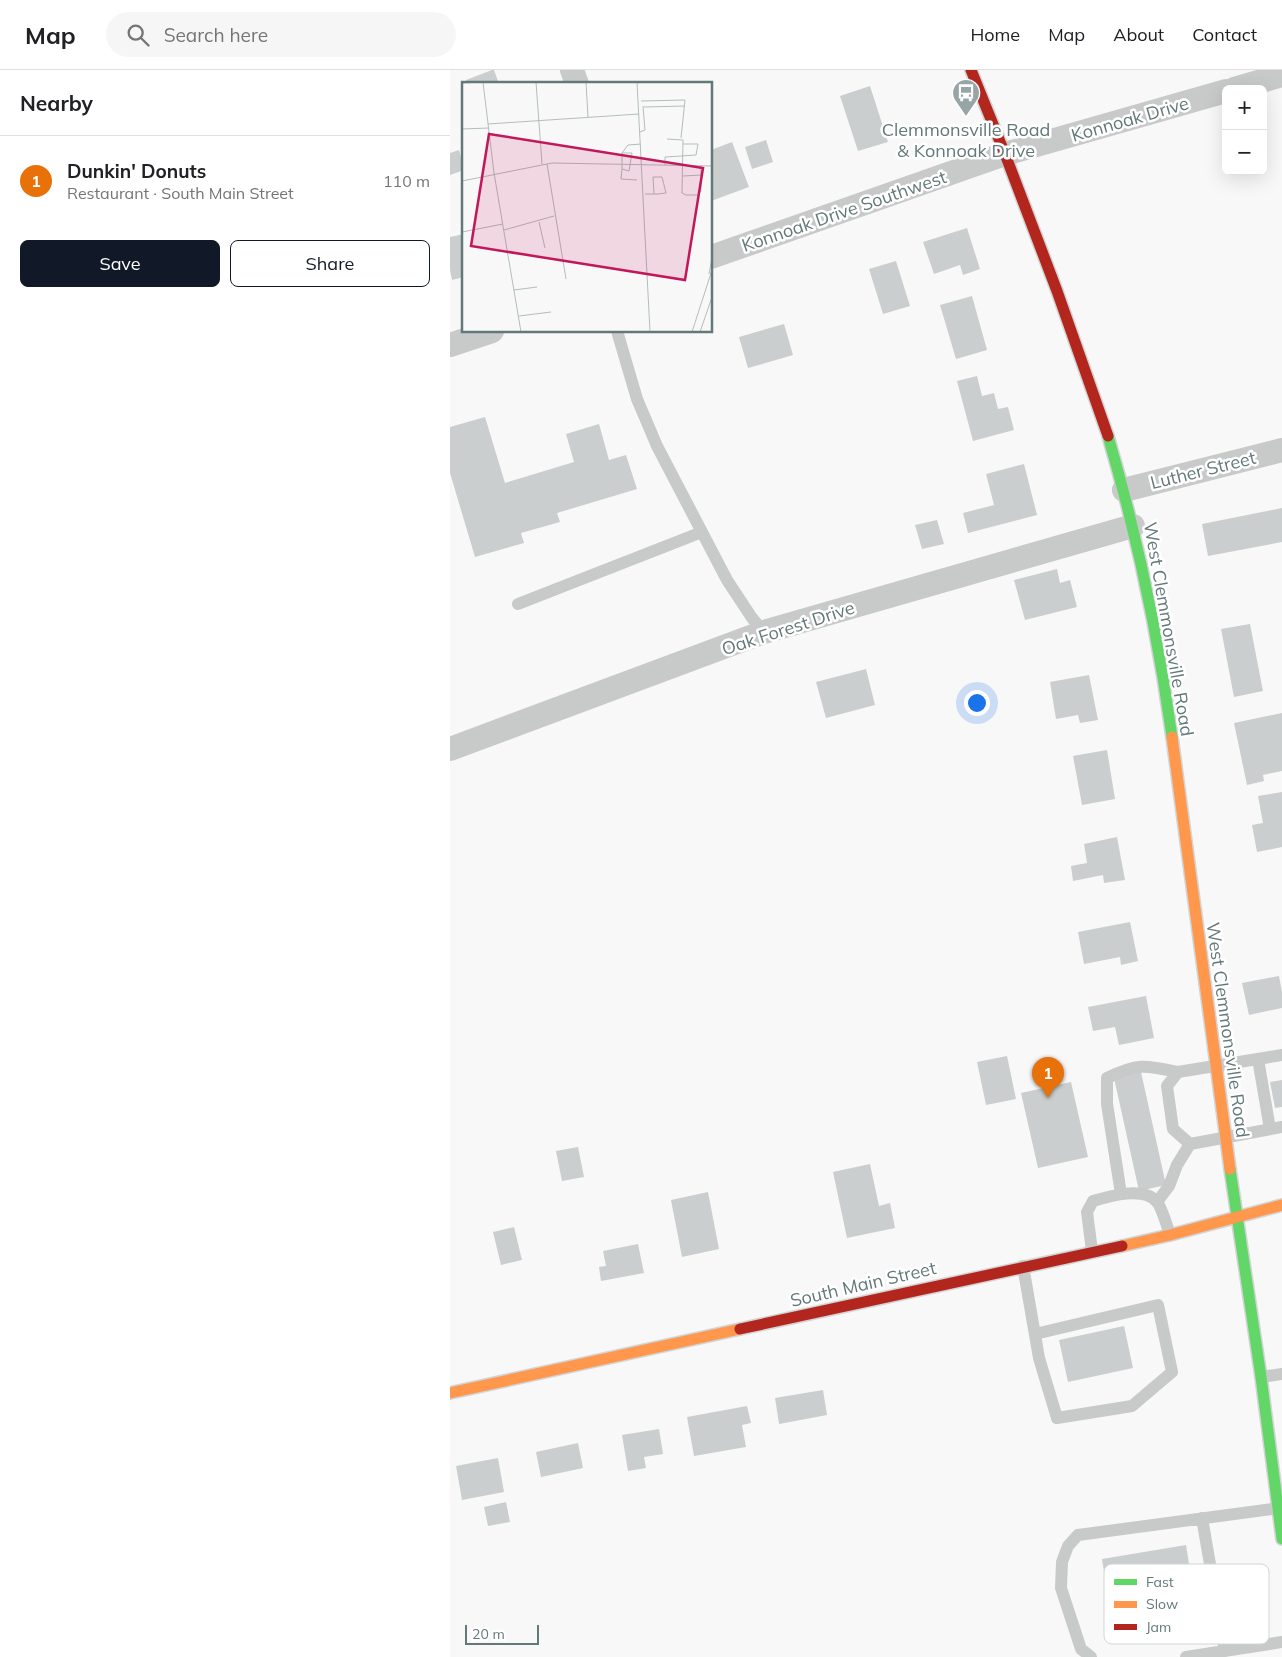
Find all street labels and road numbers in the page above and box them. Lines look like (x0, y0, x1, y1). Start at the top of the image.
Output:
street label: Konnoak Drive (1069, 91, 1191, 147)
street label: Konnoak Drive Southwest (739, 165, 949, 257)
street label: Luther Street (1148, 446, 1258, 494)
street label: West Clemmonsville Road (1139, 520, 1199, 738)
street label: Oak Forest Drive (719, 596, 857, 660)
street label: West Clemmonsville Road (1201, 921, 1255, 1139)
street label: South Main Street (788, 1256, 938, 1312)

